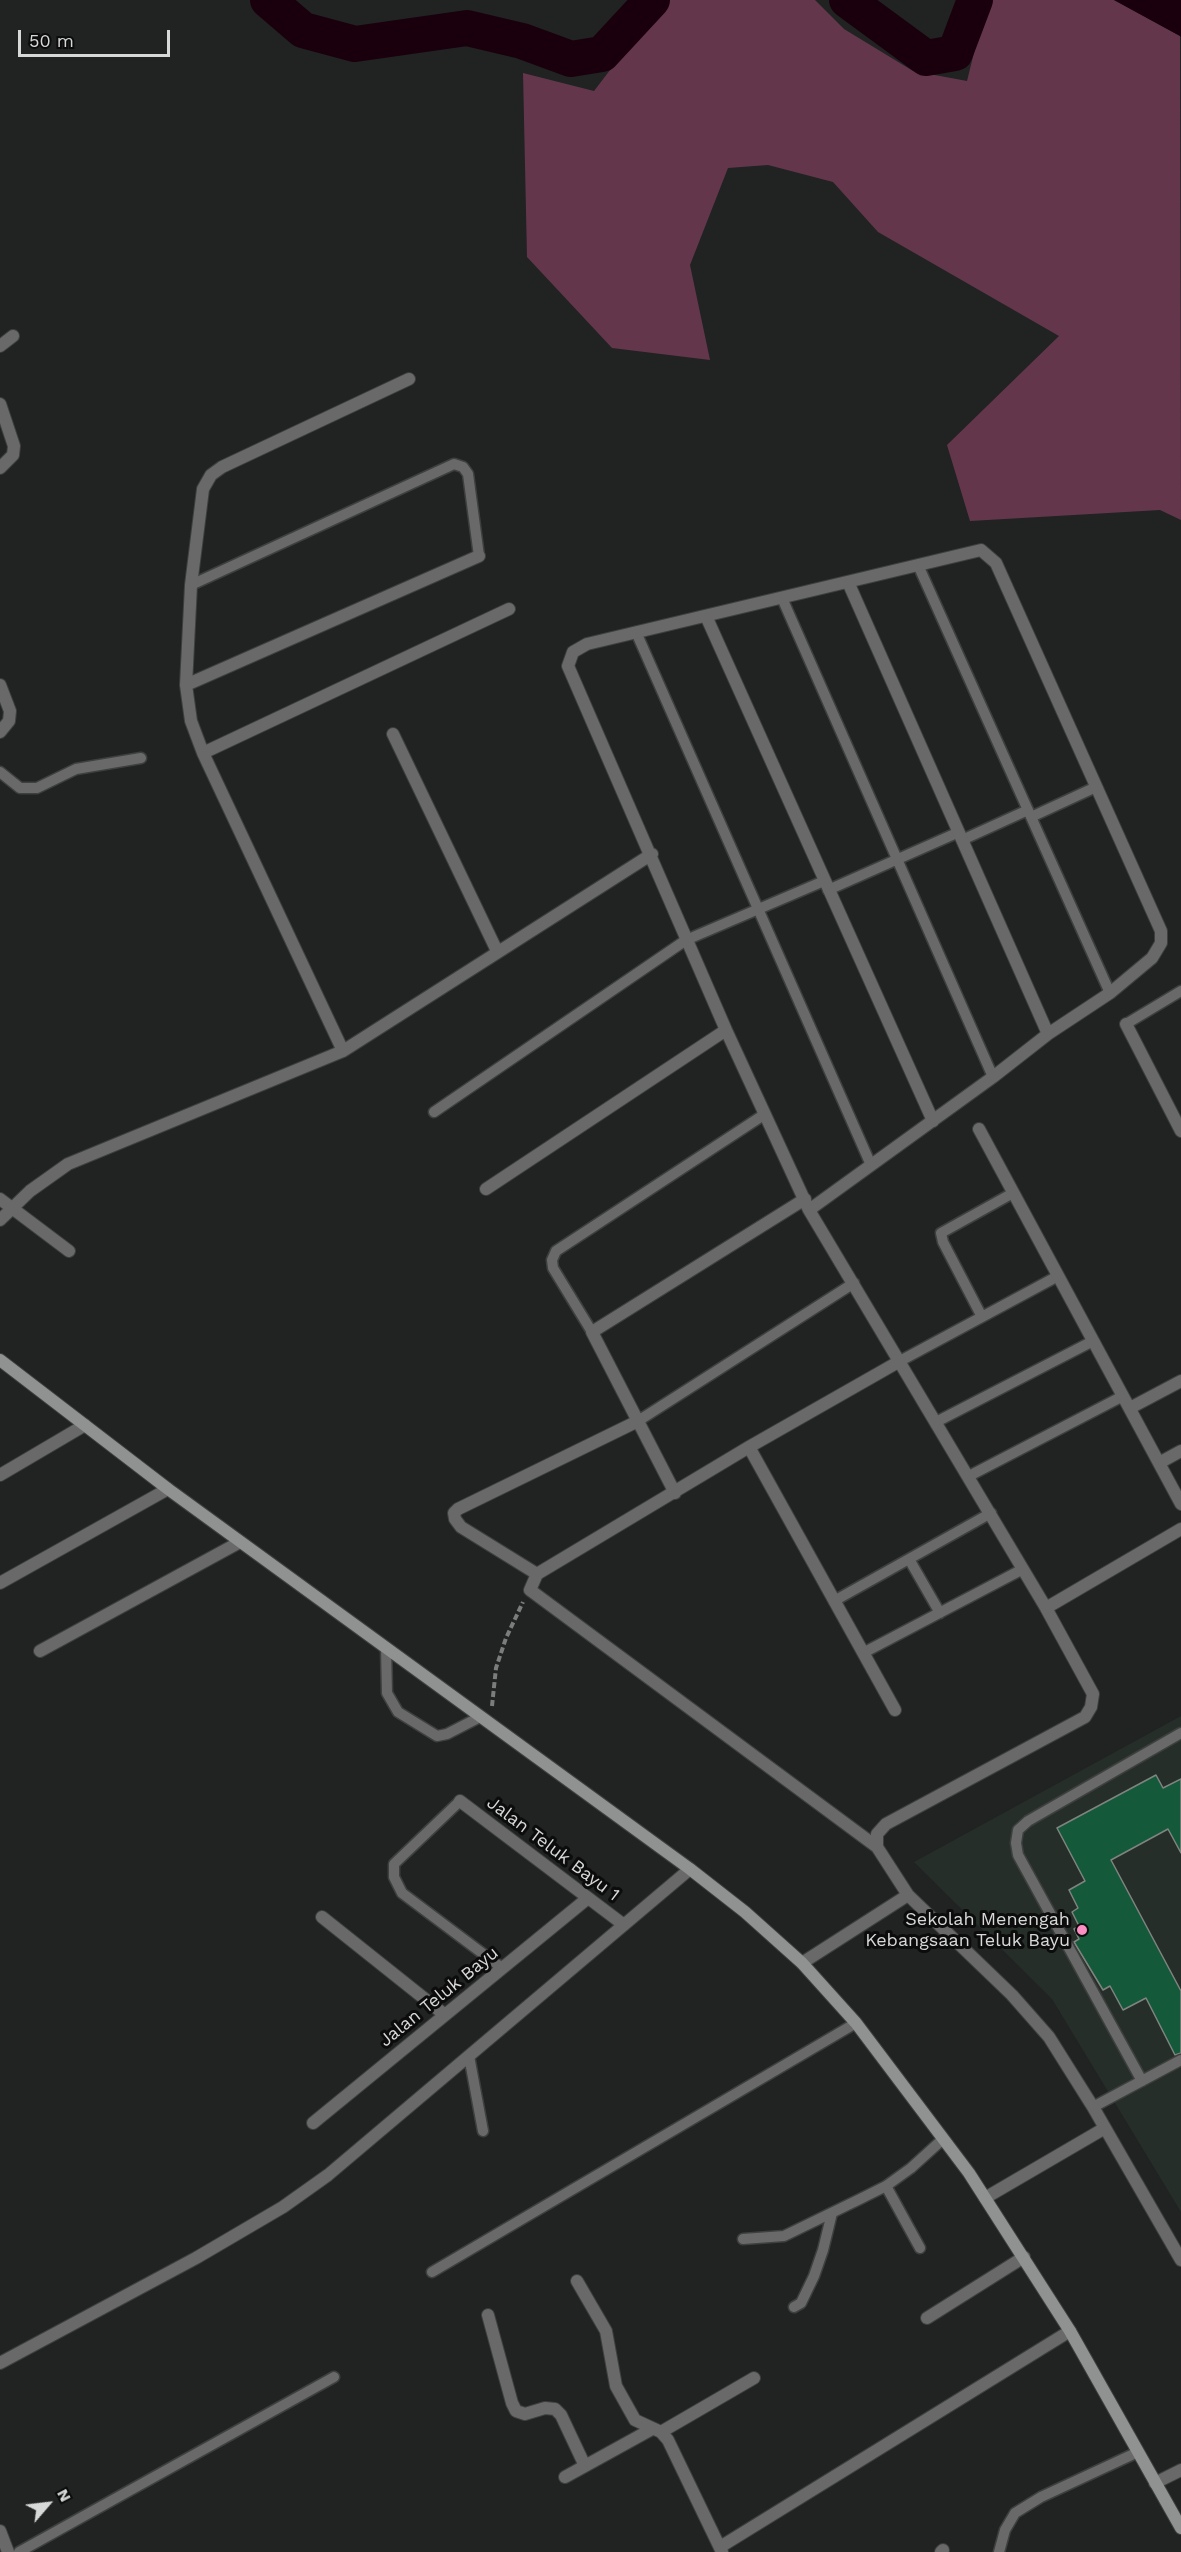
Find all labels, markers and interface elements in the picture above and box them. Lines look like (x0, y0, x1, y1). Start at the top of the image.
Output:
scale bar (21, 18, 172, 56)
text: 50 m (29, 30, 74, 51)
street label: Jalan Teluk Bayu 1 (483, 1792, 623, 1906)
place label: Sekolah Menengah Kebangsaan Teluk Bayu (865, 1909, 1070, 1952)
marker: Sekolah Menengah Kebangsaan Teluk Bayu (1075, 1923, 1089, 1937)
street label: Jalan Teluk Bayu (375, 1942, 503, 2052)
north arrow (18, 2474, 78, 2534)
text: N (53, 2486, 76, 2505)

